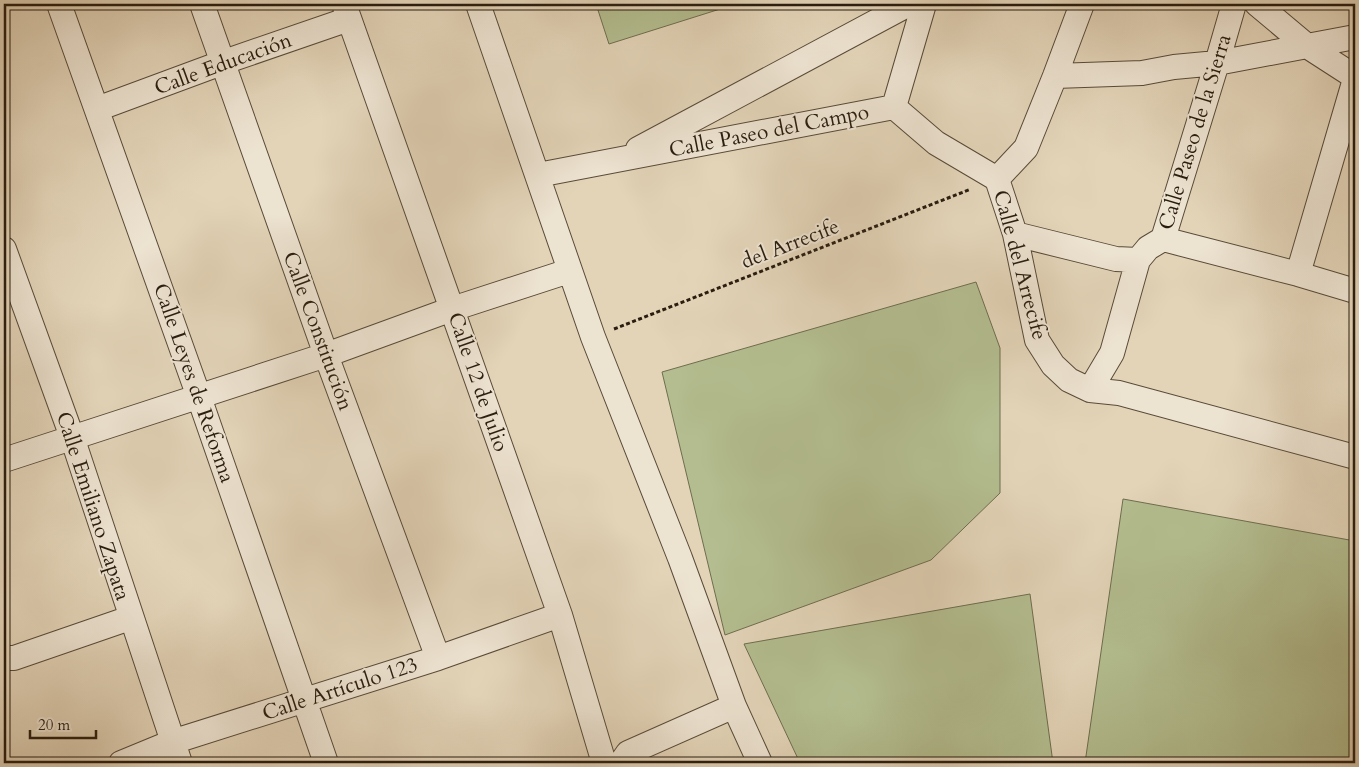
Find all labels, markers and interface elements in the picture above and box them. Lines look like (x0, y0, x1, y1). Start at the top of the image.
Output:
street label: Calle Educación (150, 26, 296, 102)
street label: Calle Paseo de la Sierra (1151, 31, 1239, 233)
street label: Calle Paseo del Campo (667, 97, 871, 165)
street label: Calle del Arrecife (986, 187, 1054, 343)
street label: del Arrecife (737, 212, 843, 276)
street label: Calle Constitución (276, 248, 360, 414)
street label: Calle Leyes de Reforma (146, 279, 242, 487)
street label: Calle 12 de Julio (441, 308, 515, 456)
street label: Calle Emiliano Zapata (49, 408, 137, 604)
street label: Calle Artículo 123 (259, 650, 421, 728)
scale bar (30, 707, 96, 739)
text: 20 m (38, 715, 70, 735)

